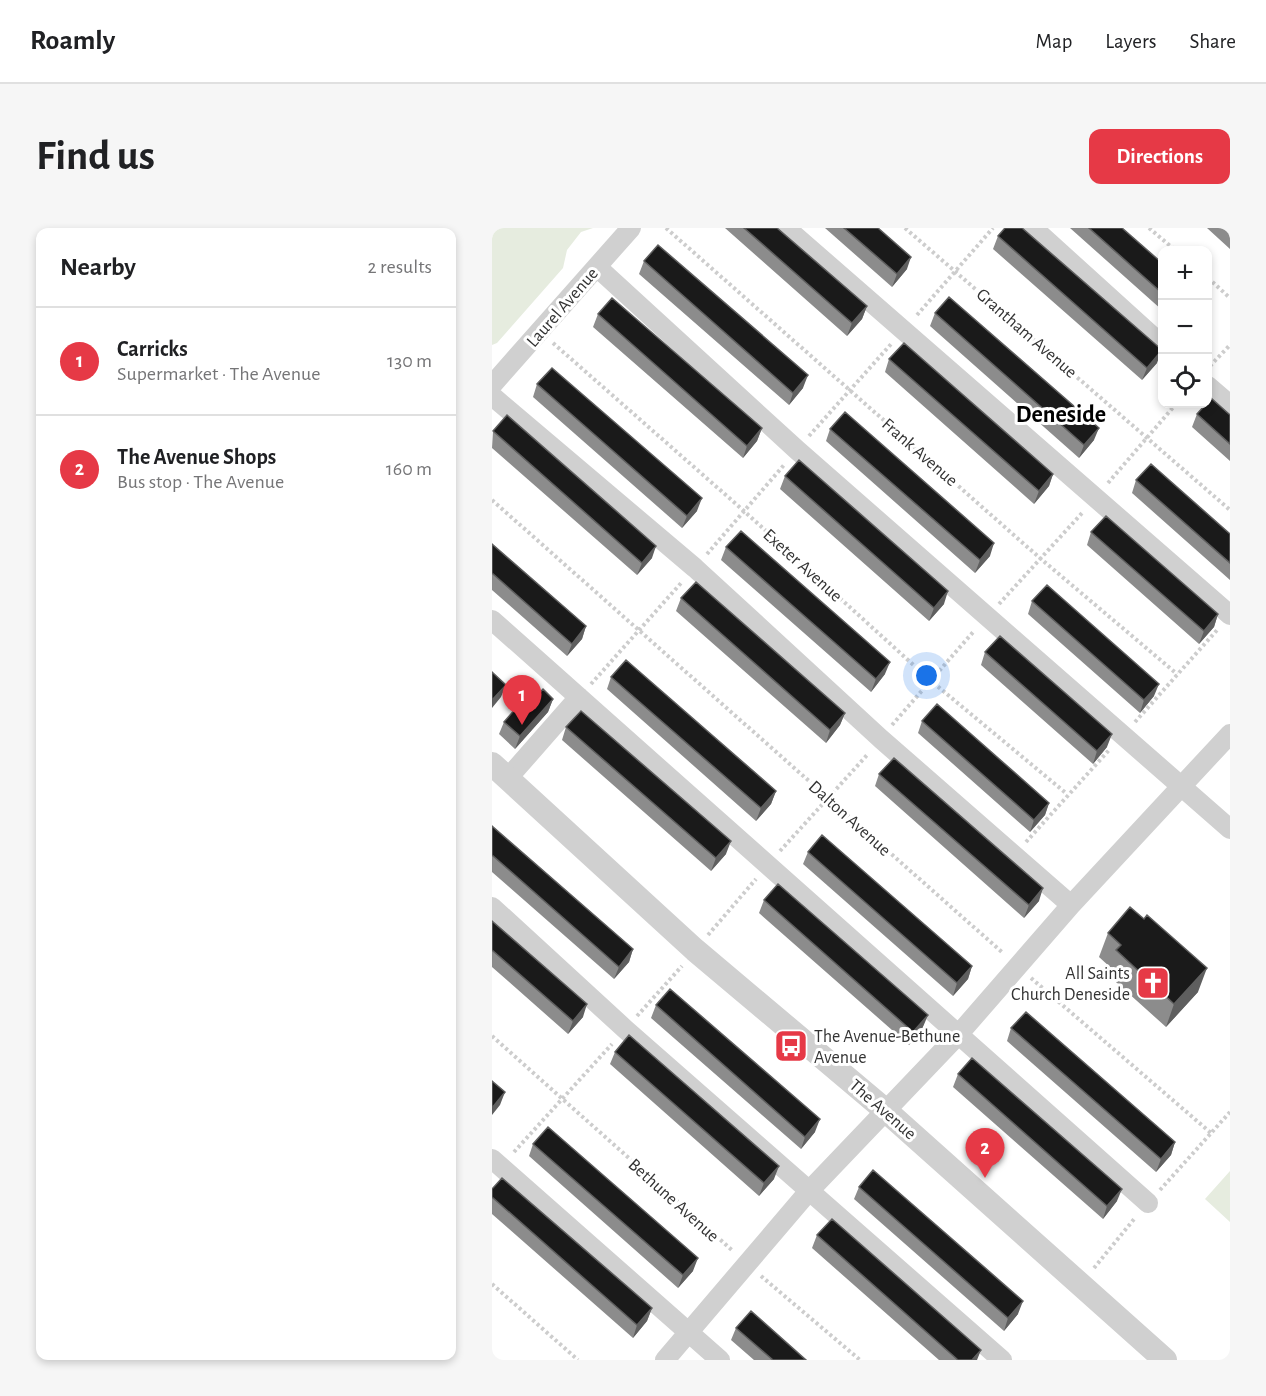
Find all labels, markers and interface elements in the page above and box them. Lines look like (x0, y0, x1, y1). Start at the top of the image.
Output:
text: Roamly (30, 27, 115, 55)
text: Map (1036, 31, 1072, 52)
text: Layers (1105, 31, 1156, 52)
text: Share (1189, 31, 1236, 52)
button: Directions (1089, 129, 1230, 184)
text: Find us (36, 135, 155, 177)
map controls (1158, 246, 1212, 408)
button: + (1158, 246, 1212, 300)
text: Nearby (60, 254, 136, 280)
text: 2 results (368, 257, 432, 277)
street label: Laurel Avenue (524, 264, 602, 351)
street label: Grantham Avenue (973, 285, 1080, 382)
button: − (1158, 300, 1212, 354)
text: Carricks (117, 338, 188, 360)
text: 1 (76, 351, 83, 371)
text: 130 m (387, 351, 432, 371)
button: locate (1158, 354, 1212, 408)
text: Supermarket · The Avenue (117, 364, 320, 384)
district label: Deneside (1016, 403, 1106, 427)
street label: Frank Avenue (878, 415, 961, 490)
text: The Avenue Shops (117, 446, 276, 468)
text: 2 (75, 459, 84, 479)
text: 160 m (386, 459, 432, 479)
text: Bus stop · The Avenue (117, 472, 284, 492)
street label: Exeter Avenue (759, 526, 845, 606)
your location (912, 661, 941, 690)
pin: 1 (502, 676, 542, 725)
street label: Dalton Avenue (805, 778, 894, 860)
place label: All Saints Church Deneside (1011, 965, 1130, 1004)
church icon: All Saints Church Deneside (1135, 965, 1171, 1001)
bus stop icon: The Avenue-Bethune Avenue (773, 1028, 809, 1064)
place label: The Avenue-Bethune Avenue (814, 1028, 960, 1067)
street label: The Avenue (846, 1076, 919, 1143)
pin: 2 (966, 1128, 1004, 1178)
street label: Bethune Avenue (625, 1156, 722, 1246)

